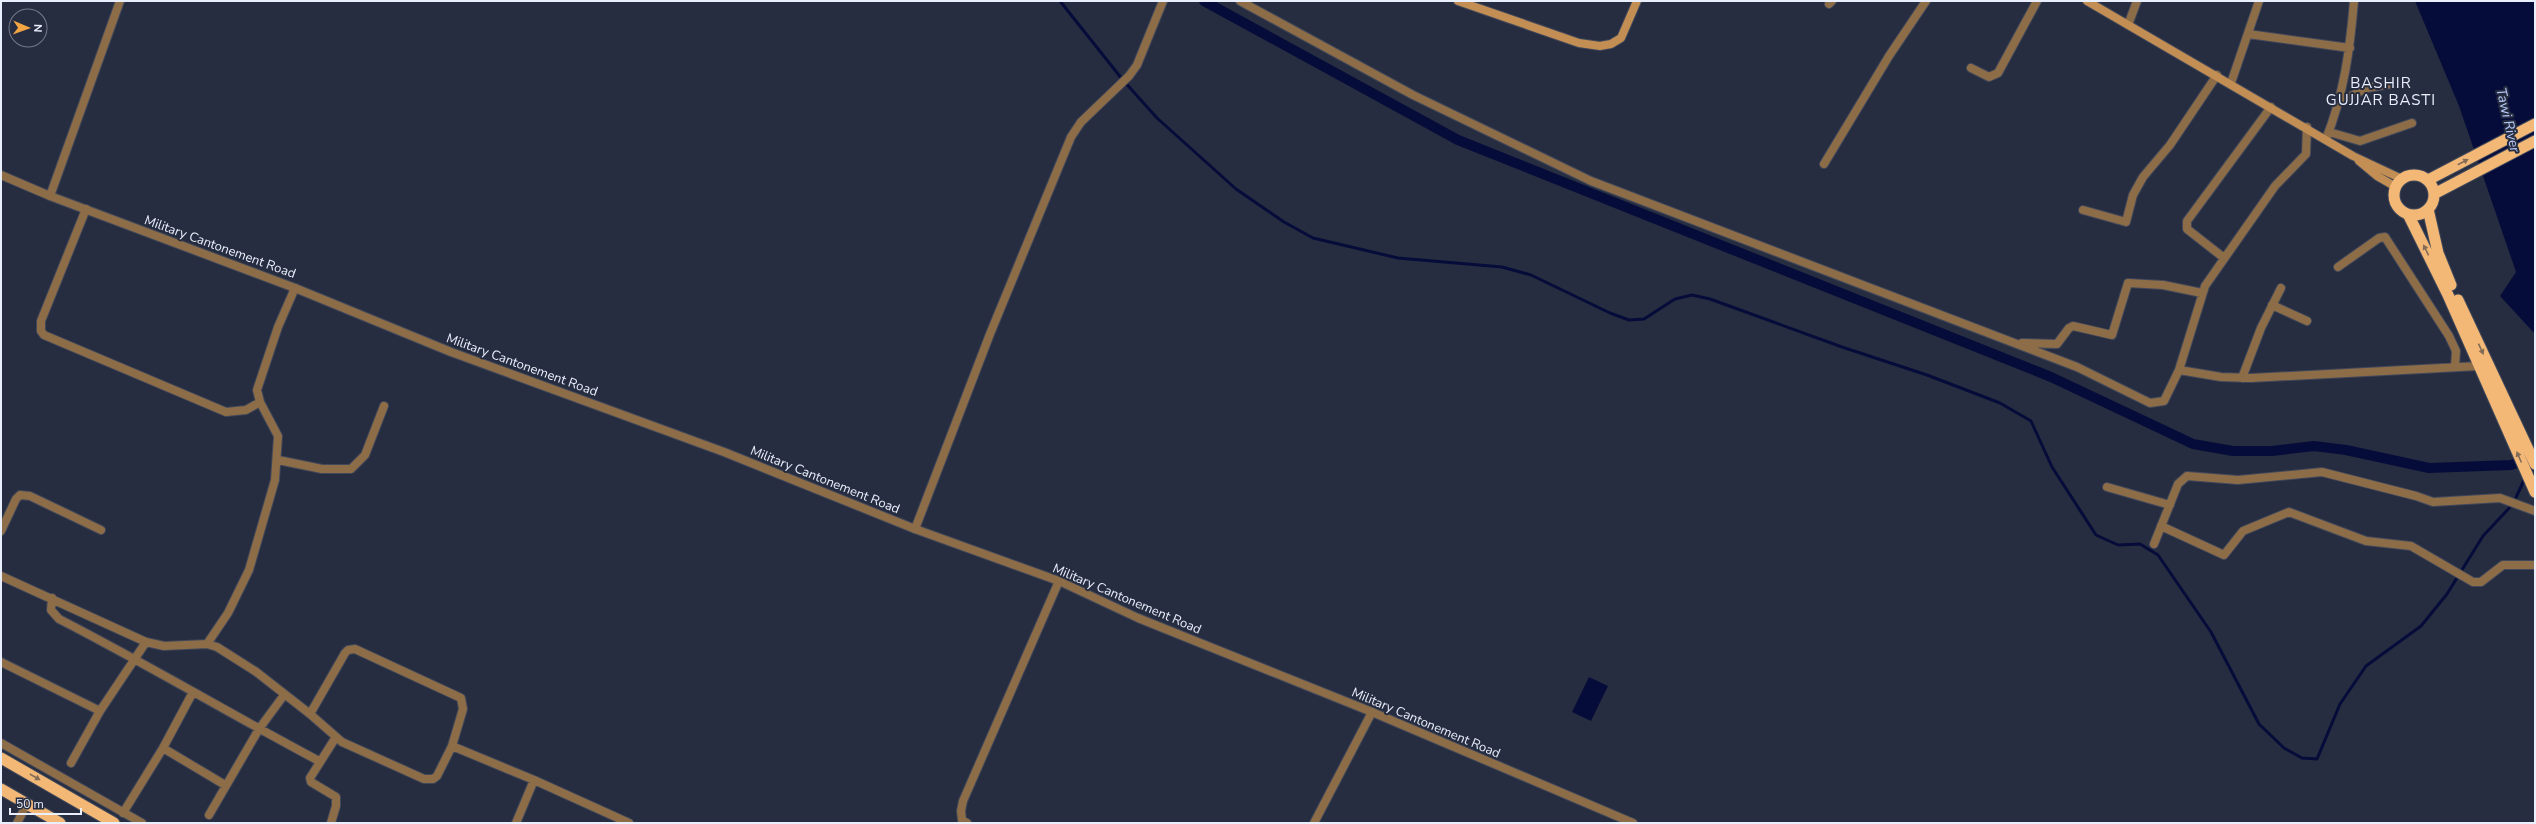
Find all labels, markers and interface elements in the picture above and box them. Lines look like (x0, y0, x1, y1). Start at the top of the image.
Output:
north arrow (8, 8, 48, 48)
text: N (30, 24, 45, 33)
district label: BASHIR GUJJAR BASTI (2326, 73, 2436, 110)
water label: Tawi River (2491, 86, 2525, 155)
one-way arrow (2457, 159, 2468, 165)
street label: Military Cantonement Road (142, 211, 298, 283)
one-way arrow (2423, 244, 2429, 256)
street label: Military Cantonement Road (444, 329, 600, 401)
one-way arrow (2478, 344, 2484, 355)
street label: Military Cantonement Road (748, 442, 902, 518)
one-way arrow (2516, 451, 2522, 462)
street label: Military Cantonement Road (1050, 559, 1204, 639)
street label: Military Cantonement Road (1349, 683, 1503, 763)
one-way arrow (29, 774, 41, 781)
scale bar (10, 790, 81, 816)
text: 50 m (16, 796, 44, 812)

